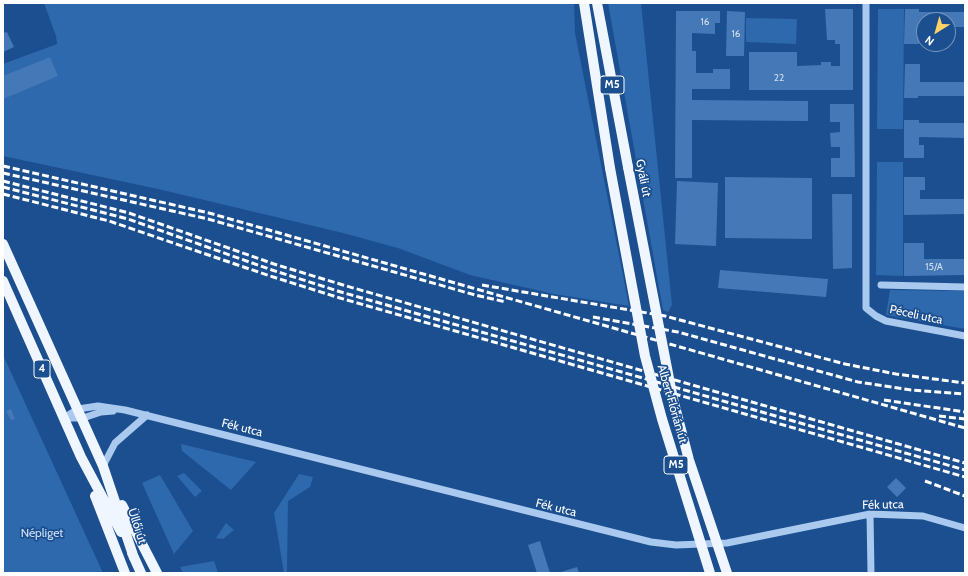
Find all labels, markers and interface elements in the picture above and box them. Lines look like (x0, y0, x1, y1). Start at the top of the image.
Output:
north arrow (916, 12, 956, 52)
house number: 16 (701, 16, 709, 28)
house number: 16 (732, 28, 740, 40)
text: N (922, 33, 937, 49)
house number: 22 (774, 72, 784, 84)
road number: M5 (600, 76, 624, 94)
street label: Gyáli út (632, 158, 654, 198)
house number: 15/A (925, 261, 943, 273)
street label: Péceli utca (888, 302, 944, 328)
road number: 4 (34, 360, 50, 378)
street label: Albert Flórián út (654, 363, 690, 445)
street label: Fék utca (220, 416, 264, 440)
road number: M5 (664, 456, 688, 474)
street label: Fék utca (534, 496, 578, 520)
street label: Fék utca (862, 497, 904, 513)
street label: Üllői út (125, 506, 149, 546)
park label: Népliget (21, 526, 63, 540)

